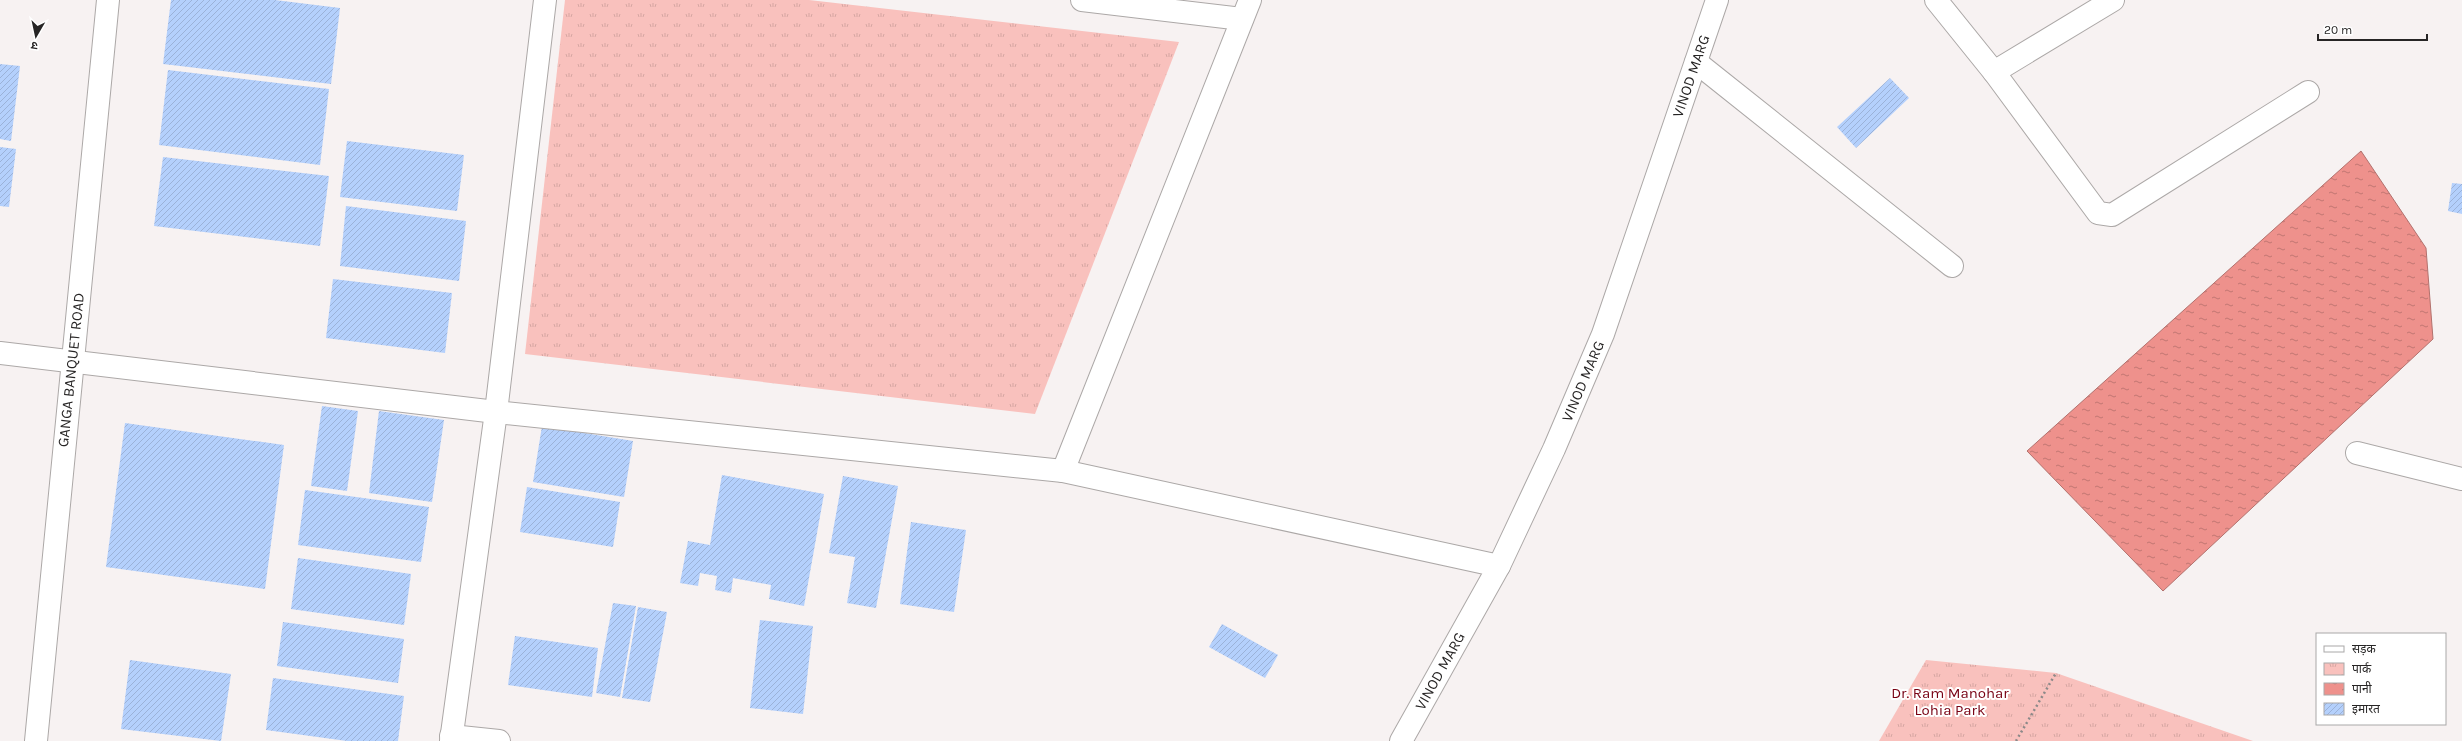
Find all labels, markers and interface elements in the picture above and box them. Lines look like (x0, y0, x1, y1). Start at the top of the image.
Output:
north arrow (16, 16, 56, 56)
scale bar (2318, 16, 2427, 42)
text: 20 m (2324, 23, 2352, 37)
street label: VINOD MARG (1668, 32, 1714, 120)
text: उ (30, 38, 39, 52)
street label: GANGA BANQUET ROAD (54, 292, 88, 448)
street label: VINOD MARG (1558, 338, 1608, 424)
street label: VINOD MARG (1411, 629, 1469, 713)
legend (2316, 633, 2446, 725)
text: सड़क (2352, 642, 2377, 656)
text: पार्क (2352, 662, 2372, 676)
text: पानी (2352, 681, 2373, 696)
park label: Dr. Ram Manohar Lohia Park (1891, 684, 2009, 719)
text: इमारत (2352, 702, 2381, 716)

